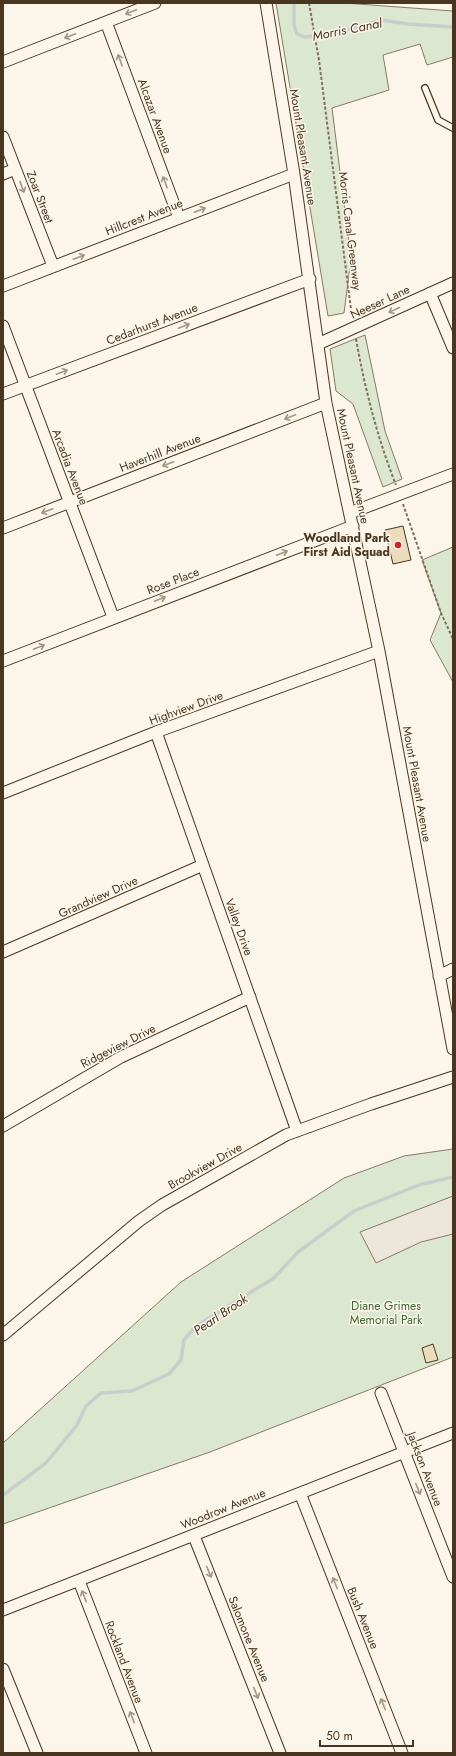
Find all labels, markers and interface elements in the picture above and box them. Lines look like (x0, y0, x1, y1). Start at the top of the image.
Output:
one-way arrow (125, 9, 137, 17)
water label: Morris Canal (311, 13, 385, 46)
one-way arrow (65, 33, 77, 40)
one-way arrow (116, 54, 124, 66)
street label: Alcazar Avenue (133, 76, 177, 156)
street label: Mount Pleasant Avenue (285, 88, 321, 206)
street label: Zoar Street (22, 168, 58, 226)
street label: Morris Canal Greenway (334, 171, 366, 292)
one-way arrow (161, 176, 169, 188)
one-way arrow (19, 180, 27, 192)
street label: Hillcrest Avenue (103, 194, 185, 240)
one-way arrow (193, 205, 205, 213)
one-way arrow (72, 252, 84, 260)
street label: Neeser Lane (347, 280, 413, 324)
street label: Cedarhurst Avenue (104, 298, 200, 350)
one-way arrow (389, 306, 401, 314)
one-way arrow (177, 322, 190, 329)
one-way arrow (55, 367, 67, 375)
street label: Mount Pleasant Avenue (332, 407, 374, 525)
one-way arrow (284, 413, 296, 421)
street label: Arcadia Avenue (47, 426, 93, 508)
street label: Haverhill Avenue (117, 429, 203, 477)
one-way arrow (163, 460, 175, 468)
one-way arrow (42, 507, 54, 515)
place label: Woodland Park First Aid Squad (303, 529, 390, 561)
marker: Woodland Park First Aid Squad (393, 540, 403, 550)
one-way arrow (275, 549, 287, 557)
street label: Rose Place (144, 563, 202, 599)
one-way arrow (154, 595, 166, 603)
one-way arrow (33, 642, 45, 650)
street label: Highview Drive (146, 686, 226, 730)
street label: Mount Pleasant Avenue (398, 725, 436, 843)
street label: Grandview Drive (55, 871, 141, 923)
street label: Valley Drive (220, 896, 258, 958)
street label: Ridgeview Drive (77, 1019, 159, 1073)
street label: Brookview Drive (165, 1138, 245, 1194)
water label: Pearl Brook (189, 1289, 252, 1340)
park label: Diane Grimes Memorial Park (350, 1297, 423, 1329)
street label: Jackson Avenue (402, 1427, 447, 1509)
one-way arrow (415, 1483, 423, 1495)
street label: Woodrow Avenue (178, 1484, 268, 1534)
one-way arrow (205, 1565, 213, 1577)
one-way arrow (331, 1577, 339, 1589)
street label: Bush Avenue (342, 1584, 384, 1652)
one-way arrow (80, 1590, 88, 1602)
street label: Salomone Avenue (224, 1593, 274, 1685)
street label: Rockland Avenue (100, 1618, 148, 1706)
one-way arrow (253, 1686, 261, 1698)
one-way arrow (378, 1698, 386, 1710)
one-way arrow (127, 1711, 135, 1723)
scale bar (320, 1722, 413, 1748)
text: 50 m (326, 1727, 353, 1745)

